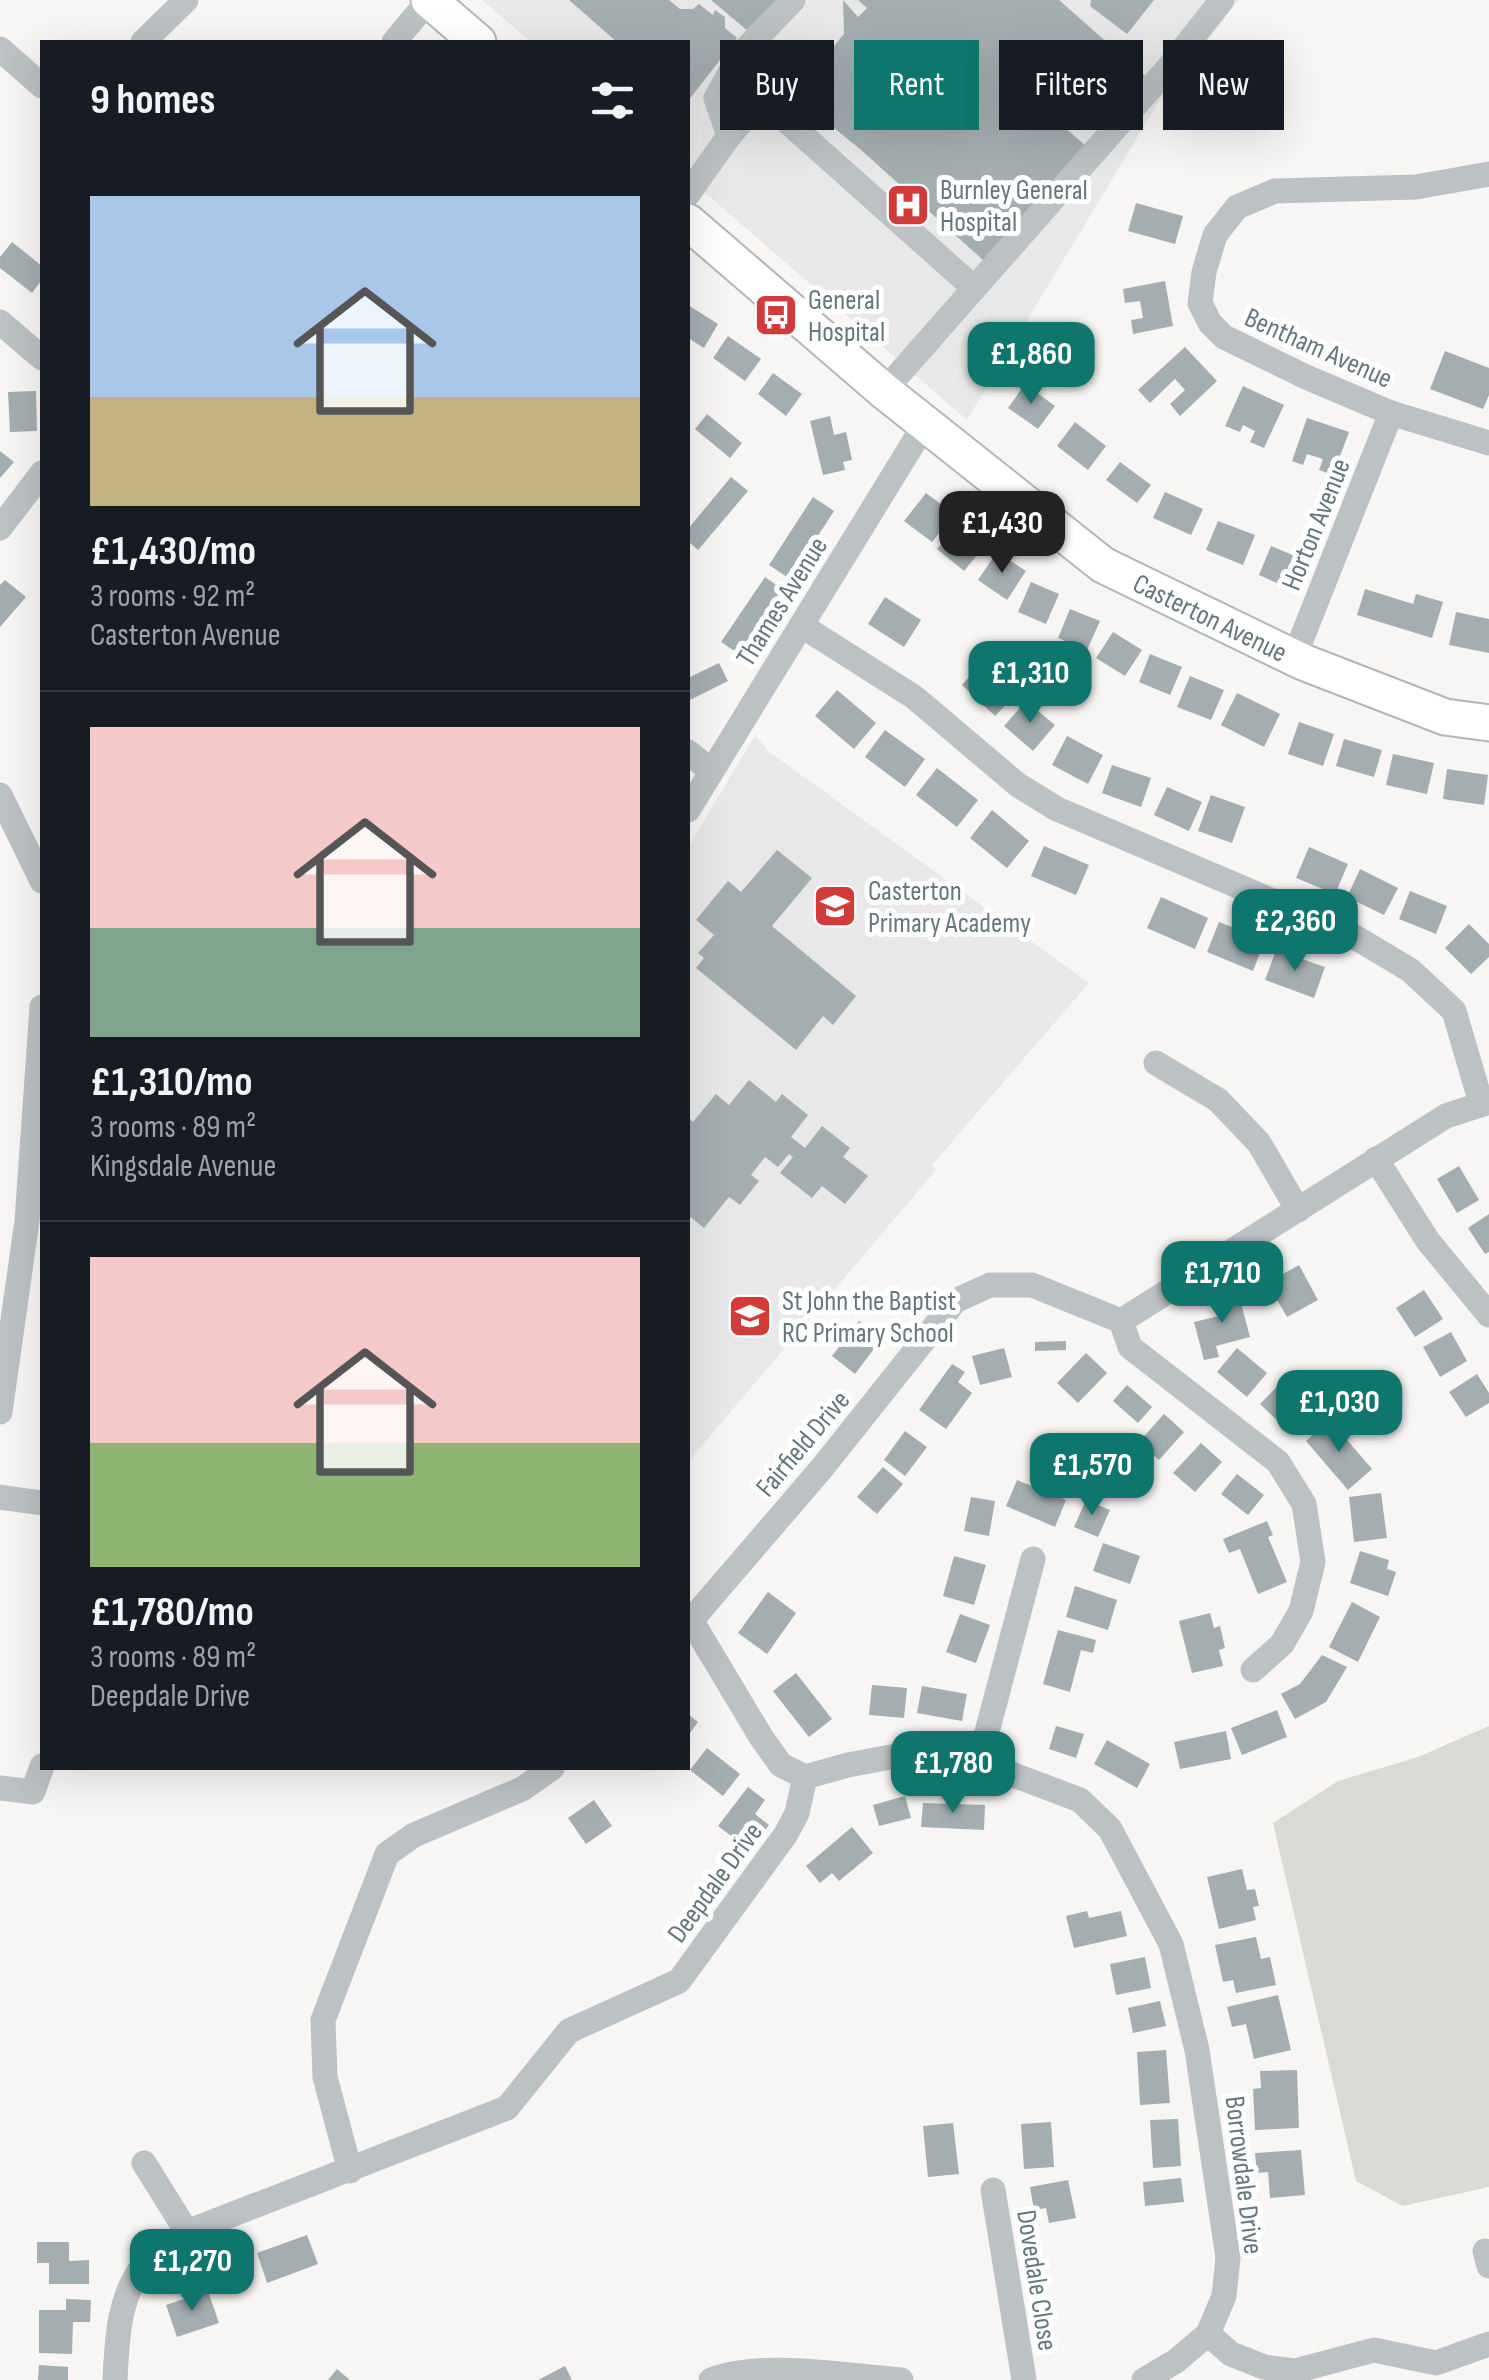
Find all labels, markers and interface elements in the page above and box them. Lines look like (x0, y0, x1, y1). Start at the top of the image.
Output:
chip: Buy (720, 40, 834, 130)
chip: Rent (854, 40, 979, 130)
chip: Filters (999, 40, 1143, 130)
chip: New (1163, 40, 1284, 130)
icon: filters (585, 73, 640, 128)
text: 9 homes (90, 75, 215, 126)
place label: Burnley General Hospital (940, 174, 1088, 239)
hospital icon: Burnley General Hospital (885, 182, 931, 228)
icon: home (275, 261, 455, 441)
place label: General Hospital (808, 284, 885, 349)
bus stop icon: General Hospital (753, 292, 799, 338)
street label: Bentham Avenue (1239, 301, 1397, 396)
pin: £1,860 (950, 322, 1112, 407)
text: £1,860 (990, 335, 1072, 374)
street label: Horton Avenue (1275, 454, 1358, 595)
pin: £1,430 (921, 491, 1083, 576)
text: £1,430 (961, 504, 1043, 543)
text: £1,430/mo (90, 526, 256, 577)
street label: Thames Avenue (730, 531, 835, 672)
street label: Casterton Avenue (1128, 567, 1292, 670)
text: 3 rooms · 92 m² (90, 577, 255, 616)
text: Casterton Avenue (90, 616, 281, 655)
pin: £1,310 (949, 641, 1111, 726)
text: £1,310 (991, 654, 1070, 693)
icon: home (275, 792, 455, 972)
place label: Casterton Primary Academy (868, 875, 1031, 940)
school or university icon: Casterton Primary Academy (812, 883, 858, 929)
pin: £2,360 (1214, 889, 1376, 974)
text: £2,360 (1254, 902, 1336, 941)
text: £1,310/mo (90, 1057, 252, 1108)
text: 3 rooms · 89 m² (90, 1108, 256, 1147)
text: Kingsdale Avenue (90, 1147, 276, 1186)
pin: £1,710 (1141, 1241, 1303, 1326)
text: £1,710 (1183, 1254, 1261, 1293)
place label: St John the Baptist RC Primary School (782, 1285, 956, 1350)
school or university icon: St John the Baptist RC Primary School (727, 1293, 773, 1339)
icon: home (275, 1322, 455, 1502)
pin: £1,030 (1258, 1370, 1420, 1455)
text: £1,030 (1298, 1383, 1380, 1422)
street label: Fairfield Drive (749, 1384, 857, 1504)
pin: £1,570 (1011, 1433, 1173, 1518)
text: £1,570 (1052, 1446, 1132, 1485)
text: £1,780/mo (90, 1587, 254, 1638)
text: 3 rooms · 89 m² (90, 1638, 256, 1677)
text: Deepdale Drive (90, 1677, 250, 1716)
pin: £1,780 (872, 1731, 1034, 1816)
text: £1,780 (913, 1744, 993, 1783)
street label: Deepdale Drive (661, 1816, 770, 1949)
street label: Borrowdale Drive (1217, 2094, 1270, 2256)
street label: Dovedale Close (1009, 2207, 1064, 2353)
pin: £1,270 (111, 2229, 273, 2314)
text: £1,270 (152, 2242, 232, 2281)

